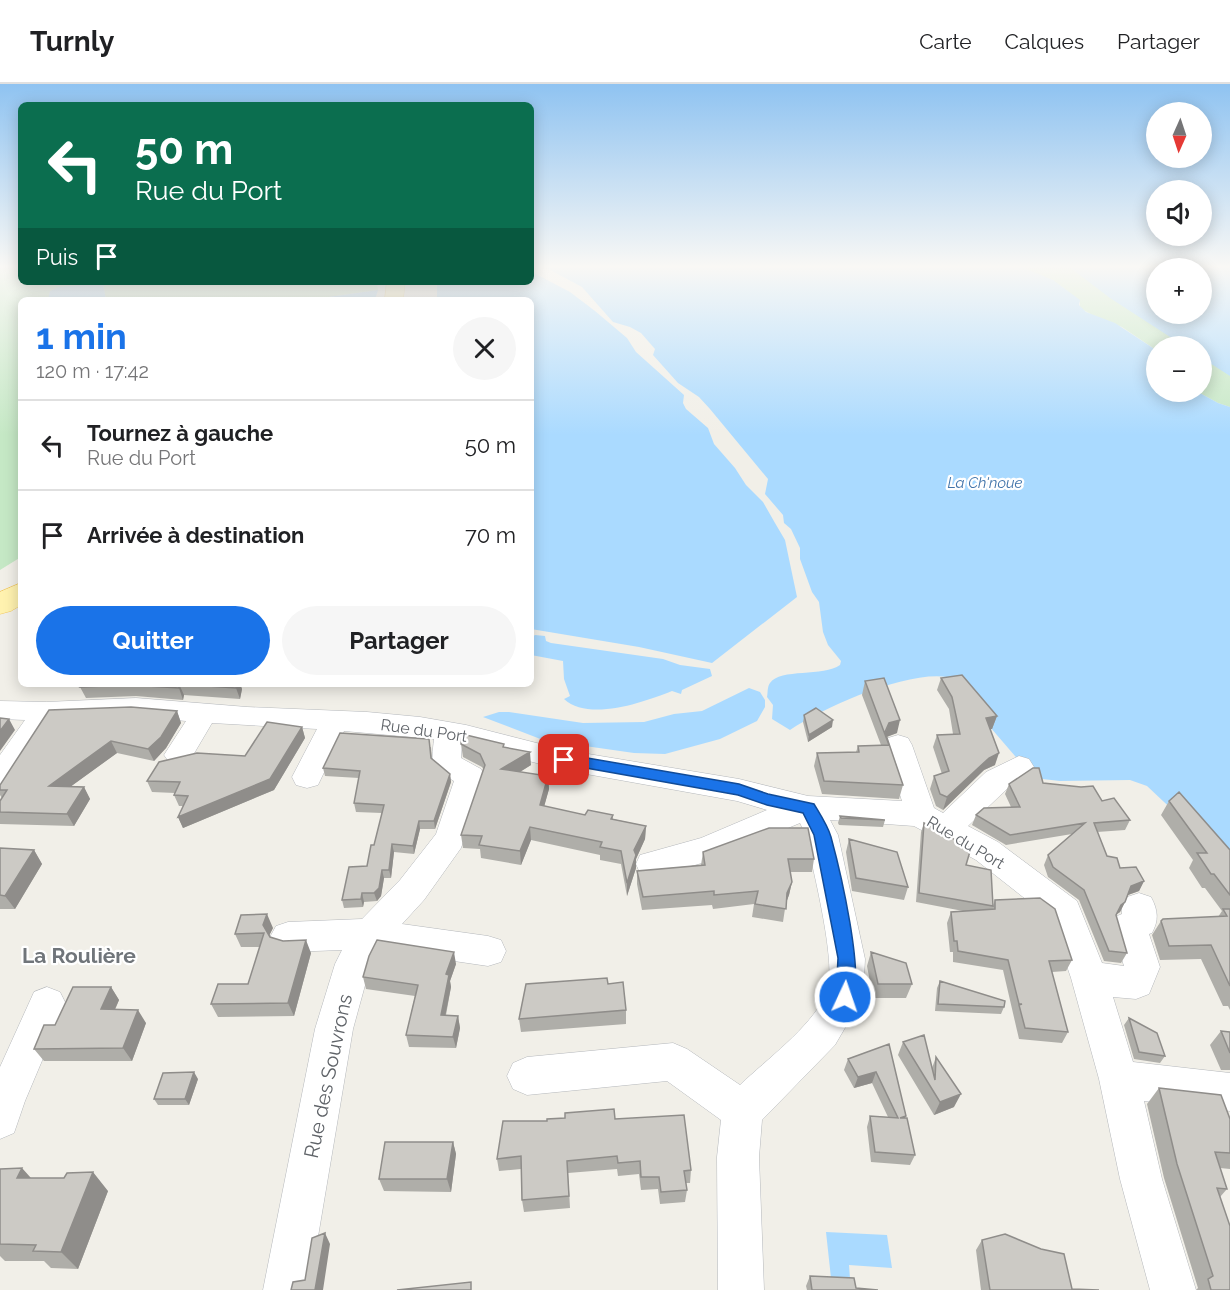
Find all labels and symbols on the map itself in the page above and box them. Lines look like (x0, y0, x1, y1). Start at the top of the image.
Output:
north arrow (1146, 102, 1212, 168)
water label: La Ch'noue (947, 474, 1023, 492)
street label: Rue du Port (379, 715, 469, 746)
pin (538, 734, 589, 785)
street label: Rue du Port (924, 812, 1009, 873)
district label: La Roulière (22, 943, 136, 968)
position arrow (813, 965, 877, 1029)
street label: Rue des Souvrons (299, 992, 357, 1160)

